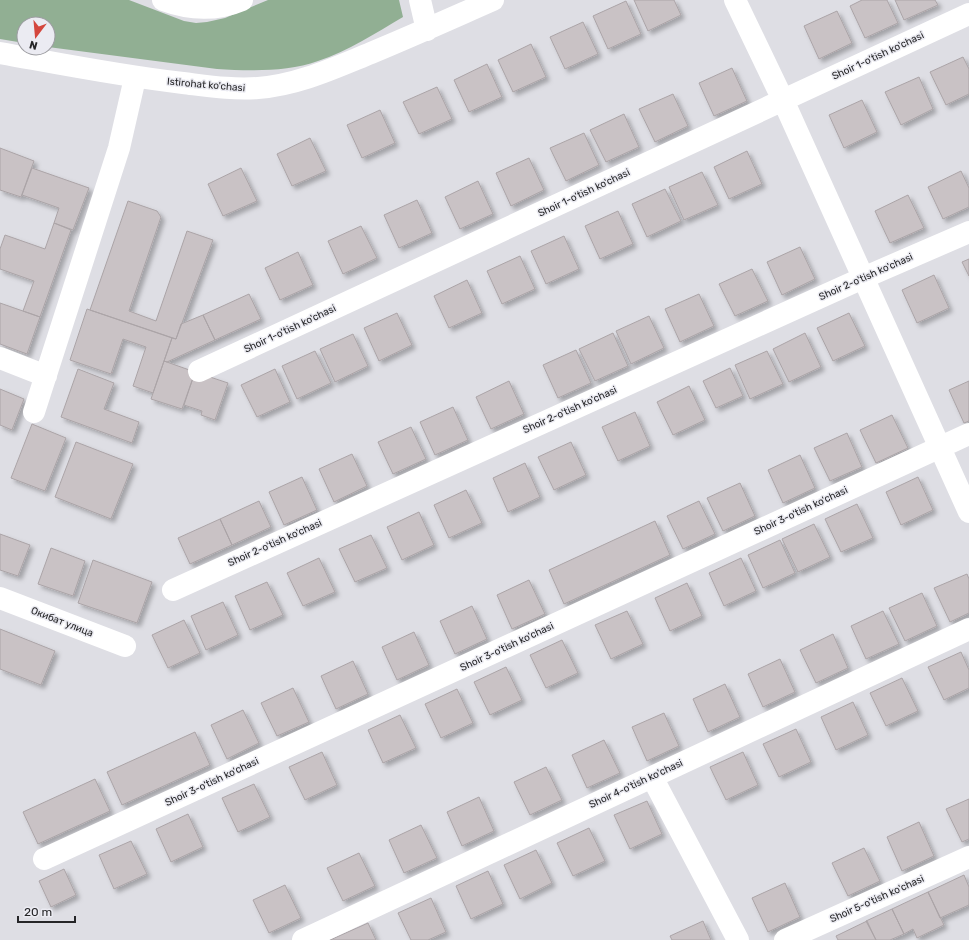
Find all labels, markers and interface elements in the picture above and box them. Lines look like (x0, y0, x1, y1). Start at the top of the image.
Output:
north arrow (16, 16, 56, 56)
street label: Shoir 1-o'tish ko'chasi (830, 29, 926, 83)
text: N (28, 38, 39, 52)
street label: Istirohat ko'chasi (166, 76, 246, 94)
street label: Shoir 1-o'tish ko'chasi (536, 166, 632, 220)
street label: Shoir 2-o'tish ko'chasi (817, 251, 915, 303)
street label: Shoir 1-o'tish ko'chasi (242, 302, 338, 356)
street label: Shoir 2-o'tish ko'chasi (521, 384, 619, 436)
street label: Shoir 3-o'tish ko'chasi (752, 484, 850, 538)
street label: Shoir 2-o'tish ko'chasi (226, 517, 324, 569)
street label: Окибат улица (29, 605, 95, 639)
street label: Shoir 3-o'tish ko'chasi (458, 620, 556, 674)
street label: Shoir 3-o'tish ko'chasi (163, 755, 261, 809)
street label: Shoir 4-o'tish ko'chasi (587, 757, 685, 811)
street label: Shoir 5-o'tish ko'chasi (828, 873, 926, 925)
scale bar (18, 898, 75, 924)
text: 20 m (24, 905, 52, 919)

